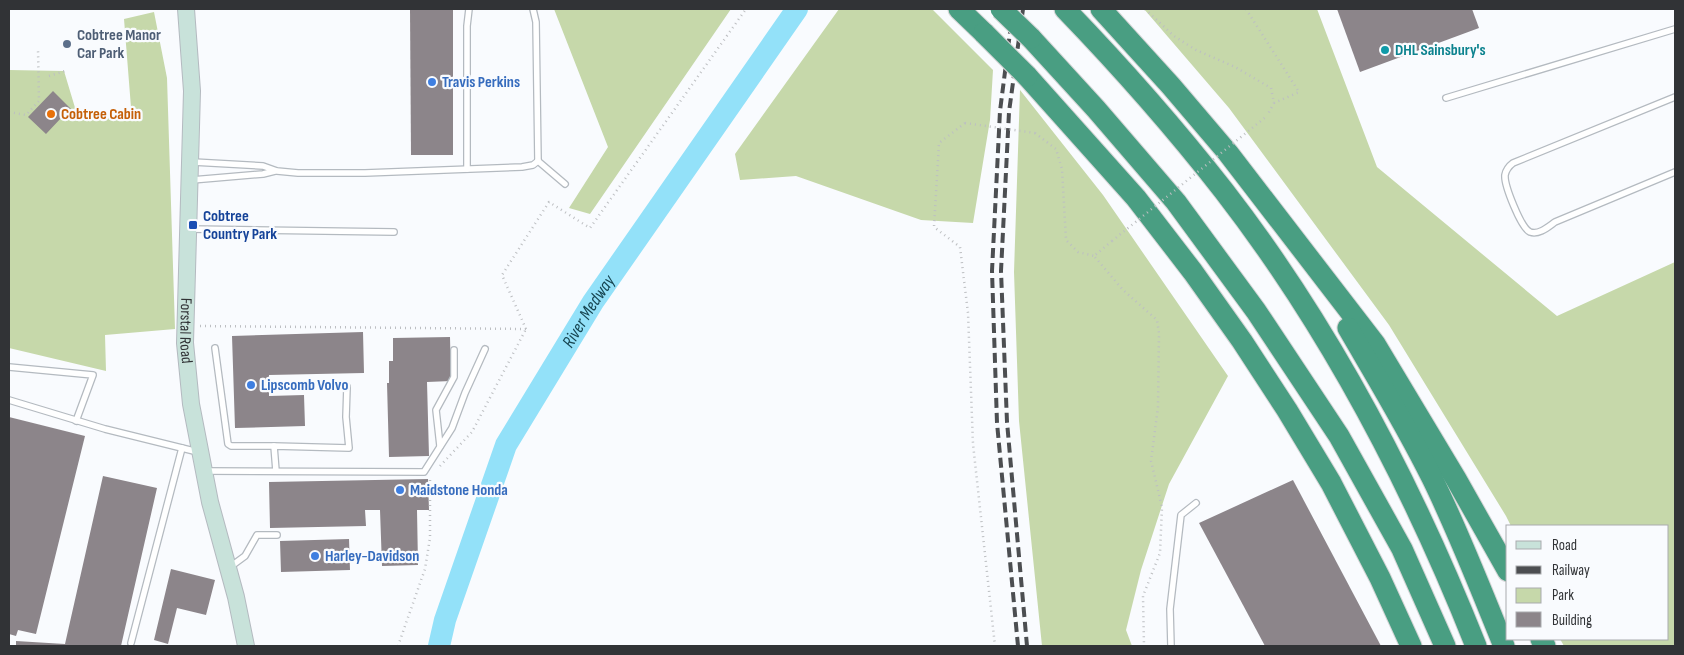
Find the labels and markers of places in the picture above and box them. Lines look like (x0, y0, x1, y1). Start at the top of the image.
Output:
place label: Cobtree Manor Car Park (77, 26, 161, 63)
marker: Cobtree Manor Car Park (61, 38, 73, 50)
place label: DHL Sainsbury's (1395, 41, 1486, 60)
marker: DHL Sainsbury's (1379, 44, 1391, 56)
place label: Travis Perkins (442, 73, 520, 92)
marker: Travis Perkins (426, 76, 438, 88)
place label: Cobtree Cabin (61, 105, 141, 124)
marker: Cobtree Cabin (45, 108, 57, 120)
place label: Cobtree Country Park (203, 207, 277, 244)
marker: Cobtree Country Park (187, 219, 199, 231)
place label: Lipscomb Volvo (261, 376, 348, 395)
marker: Lipscomb Volvo (245, 379, 257, 391)
place label: Maidstone Honda (410, 481, 508, 500)
marker: Maidstone Honda (394, 484, 406, 496)
place label: Harley-Davidson (325, 547, 419, 566)
marker: Harley-Davidson (309, 550, 321, 562)

